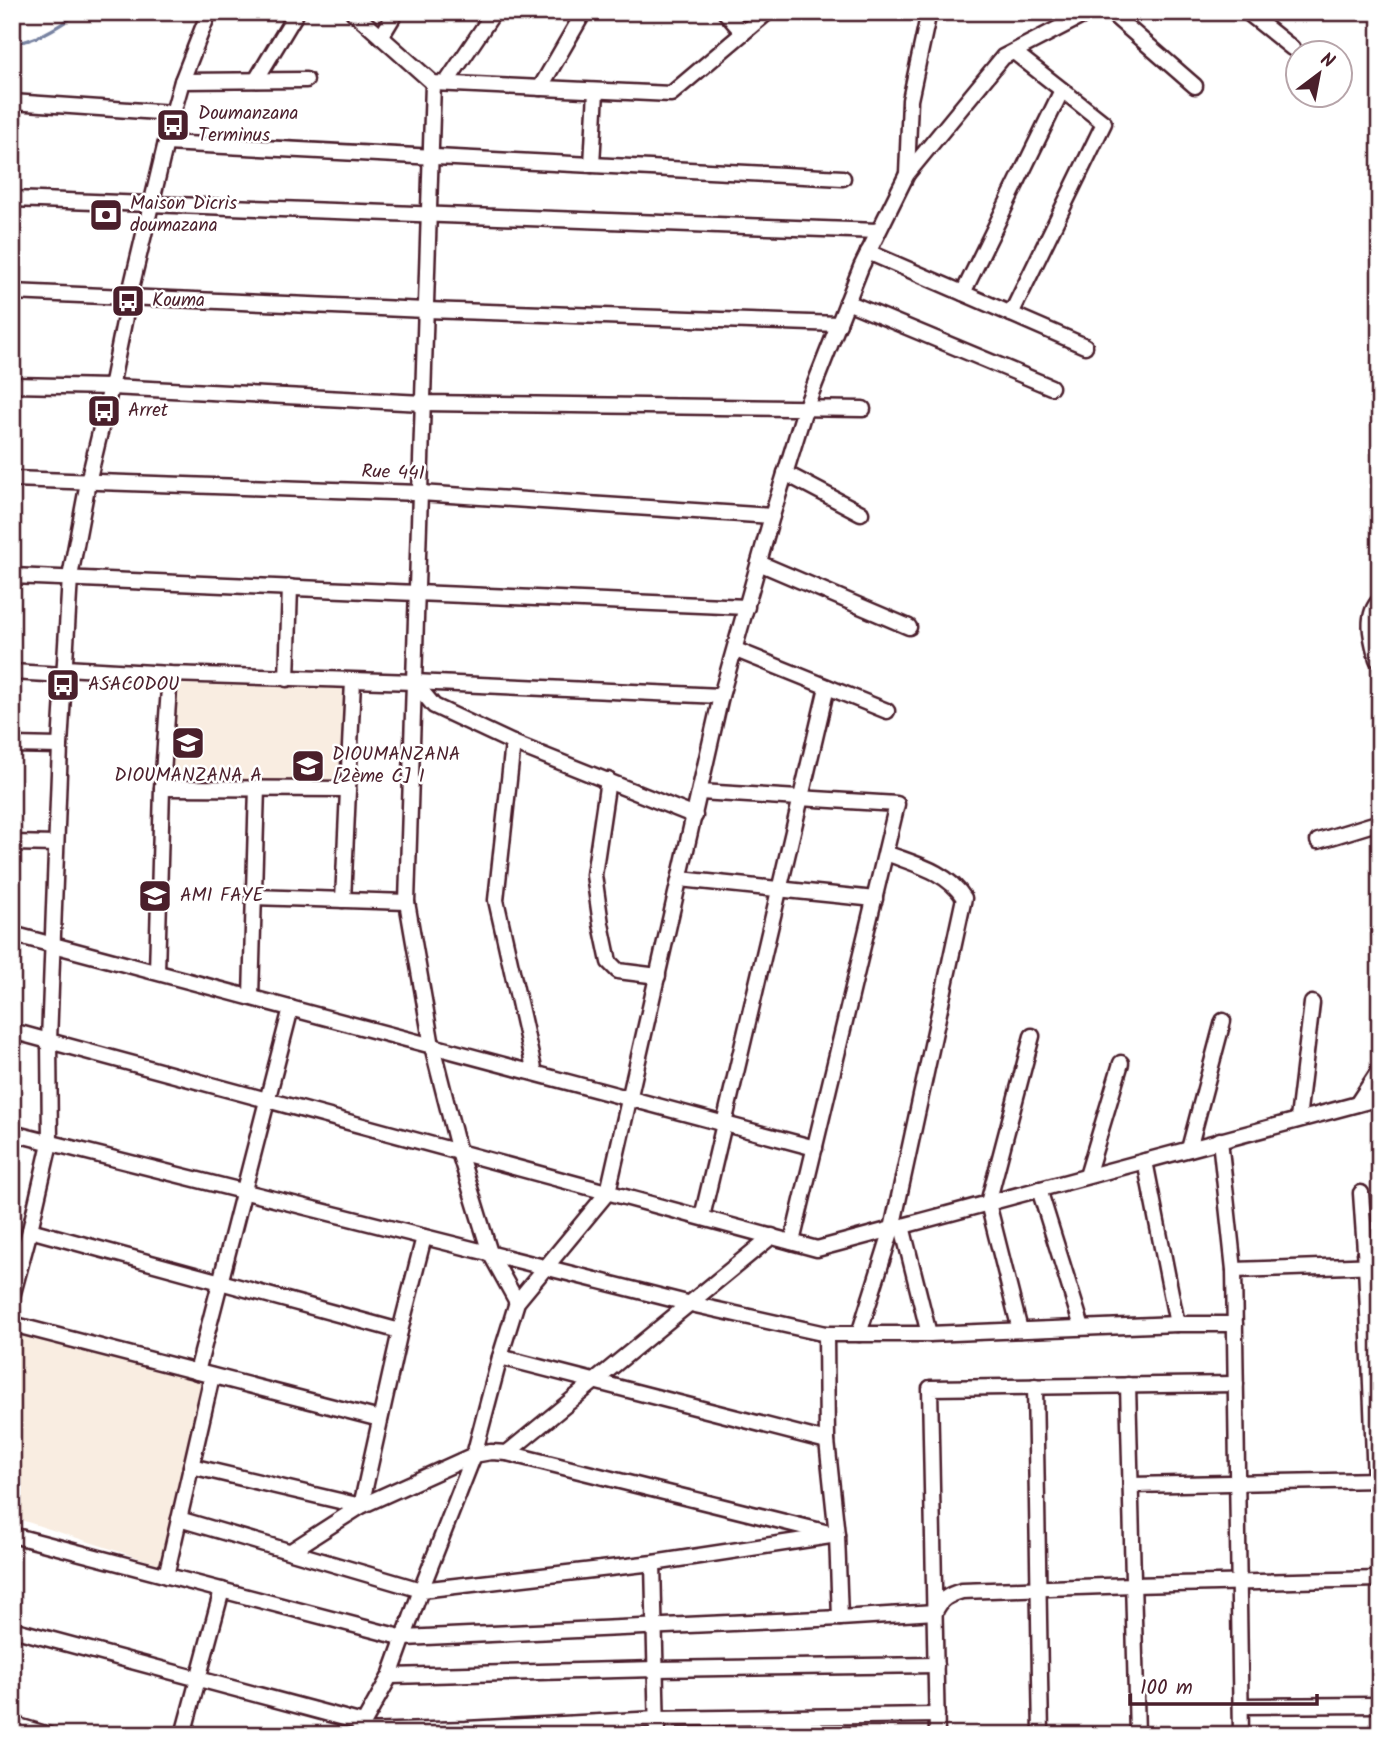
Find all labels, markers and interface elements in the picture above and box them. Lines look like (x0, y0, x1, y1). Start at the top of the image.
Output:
north arrow (1284, 38, 1354, 108)
text: N (1314, 45, 1340, 77)
place label: Doumanzana Terminus (198, 99, 298, 151)
bus stop icon: Doumanzana Terminus (154, 106, 192, 144)
place label: Maison Dicris doumazana (130, 189, 237, 241)
bank icon: Maison Dicris doumazana (87, 196, 125, 234)
bus stop icon: Kouma (109, 282, 147, 320)
place label: Kouma (152, 286, 205, 316)
bus stop icon: Arret (85, 392, 123, 430)
place label: Arret (128, 396, 169, 426)
street label: Rue 441 (361, 457, 425, 489)
bus stop icon: ASACODOU (44, 666, 82, 704)
place label: ASACODOU (88, 670, 180, 700)
school or university icon: DIOUMANZANA A (169, 724, 207, 762)
place label: DIOUMANZANA [2ème C] I (332, 740, 460, 792)
school or university icon: DIOUMANZANA [2ème C] I (289, 747, 327, 785)
place label: DIOUMANZANA A (114, 761, 262, 791)
school or university icon: AMI FAYE (136, 877, 174, 915)
place label: AMI FAYE (180, 881, 264, 911)
scale bar (1130, 1663, 1317, 1707)
text: 100 m (1140, 1672, 1193, 1705)

